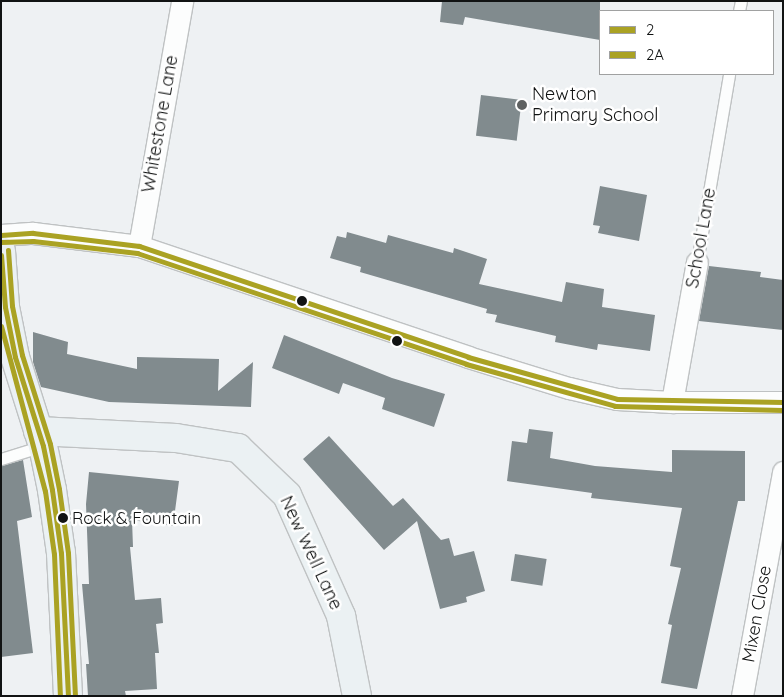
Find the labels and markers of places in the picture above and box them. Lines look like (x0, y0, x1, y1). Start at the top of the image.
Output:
place label: Newton Primary School (532, 84, 658, 126)
marker: Newton Primary School (516, 99, 528, 111)
unlabelled marker (297, 296, 307, 306)
unlabelled marker (392, 336, 402, 346)
place label: Rock & Fountain (72, 508, 201, 528)
marker: Rock & Fountain (58, 513, 68, 523)

